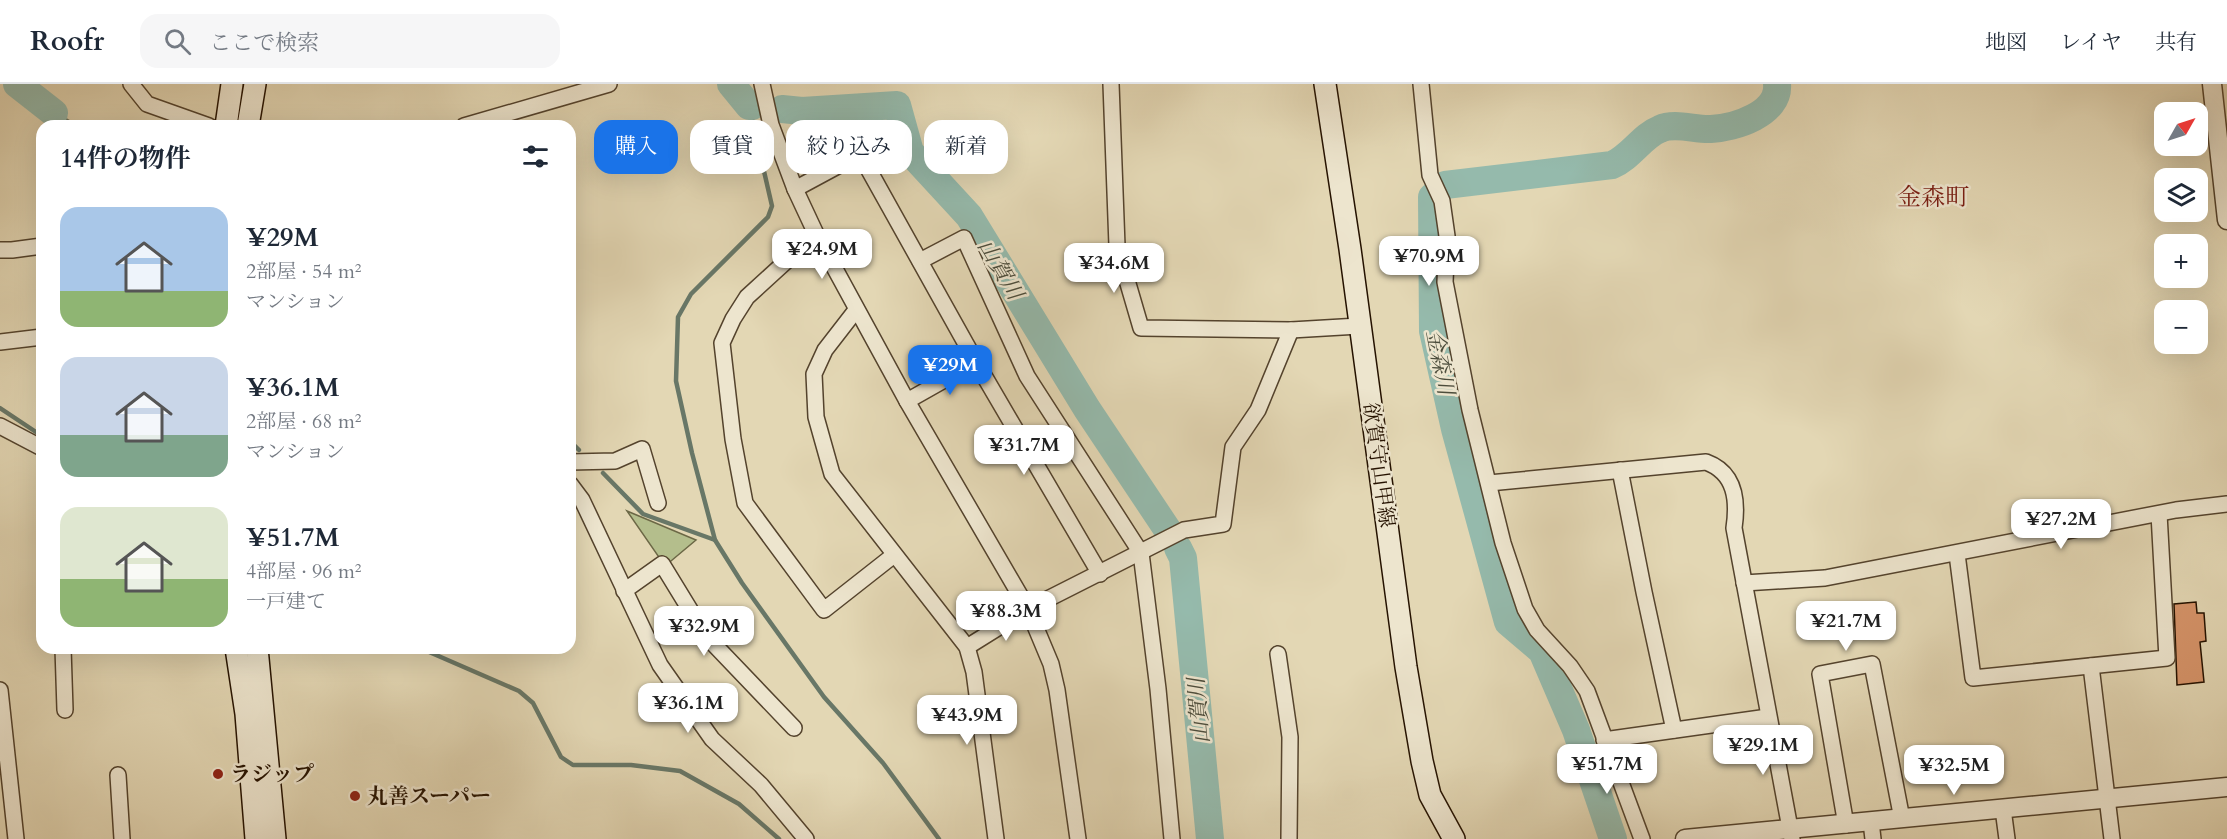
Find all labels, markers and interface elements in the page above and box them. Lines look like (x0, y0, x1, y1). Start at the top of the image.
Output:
search box (140, 14, 560, 68)
text: Roofr (30, 22, 104, 60)
icon: search (161, 25, 194, 58)
text: ここで検索 (209, 28, 319, 58)
text: 地図 (1985, 28, 2027, 57)
text: レイヤ (2060, 28, 2122, 57)
text: 共有 (2155, 28, 2197, 57)
north arrow (2154, 102, 2208, 156)
map controls (2154, 102, 2208, 354)
chip: 購入 (594, 120, 678, 174)
chip: 賃貸 (690, 120, 774, 174)
chip: 絞り込み (786, 120, 912, 174)
chip: 新着 (924, 120, 1008, 174)
icon: filters (519, 140, 552, 173)
text: 14件の物件 (60, 141, 191, 176)
button: layers (2154, 168, 2208, 222)
district label: 金森町 (1897, 181, 1969, 214)
text: ¥29M (246, 220, 319, 255)
pin: ¥24.9M (773, 229, 871, 280)
icon: home (108, 231, 180, 303)
water label: 山賀川 (970, 233, 1031, 307)
button: + (2154, 234, 2208, 288)
text: ¥24.9M (786, 235, 858, 262)
pin: ¥70.9M (1380, 236, 1478, 287)
text: ¥70.9M (1393, 242, 1465, 269)
pin: ¥34.6M (1065, 243, 1163, 294)
text: ¥34.6M (1078, 249, 1150, 276)
text: 2部屋 · 54 m² (246, 258, 362, 285)
text: マンション (246, 288, 345, 315)
button: − (2154, 300, 2208, 354)
water label: 金森川 (1419, 327, 1461, 399)
pin: ¥29M (914, 345, 986, 396)
text: ¥29M (922, 351, 978, 378)
text: ¥36.1M (246, 370, 339, 405)
icon: home (108, 381, 180, 453)
street label: 欲賀守山甲線 (1355, 401, 1402, 529)
text: 2部屋 · 68 m² (246, 408, 362, 435)
pin: ¥31.7M (975, 425, 1073, 476)
text: ¥31.7M (988, 431, 1060, 458)
text: マンション (246, 438, 345, 465)
pin: ¥27.2M (2012, 499, 2110, 550)
text: ¥27.2M (2025, 505, 2097, 532)
text: ¥51.7M (246, 520, 339, 555)
icon: home (108, 531, 180, 603)
text: 4部屋 · 96 m² (246, 558, 362, 585)
text: 一戸建て (246, 588, 326, 615)
pin: ¥88.3M (957, 591, 1055, 642)
text: ¥88.3M (970, 597, 1042, 624)
pin: ¥21.7M (1797, 601, 1895, 652)
pin: ¥32.9M (655, 606, 753, 657)
text: ¥21.7M (1810, 607, 1882, 634)
text: ¥32.9M (668, 612, 740, 639)
water label: 山賀川 (1181, 675, 1217, 745)
pin: ¥36.1M (639, 683, 737, 734)
text: ¥36.1M (652, 689, 724, 716)
pin: ¥43.9M (918, 695, 1016, 746)
text: ¥43.9M (931, 701, 1003, 728)
pin: ¥29.1M (1714, 725, 1812, 776)
text: ¥29.1M (1727, 731, 1799, 758)
pin: ¥51.7M (1558, 744, 1656, 795)
pin: ¥32.5M (1905, 745, 2003, 796)
text: ¥51.7M (1571, 750, 1643, 777)
text: ¥32.5M (1918, 751, 1990, 778)
place label: ラジップ (230, 760, 314, 789)
marker: ラジップ (211, 767, 225, 781)
place label: 丸善スーパー (367, 782, 491, 811)
marker: 丸善スーパー (348, 789, 362, 803)

